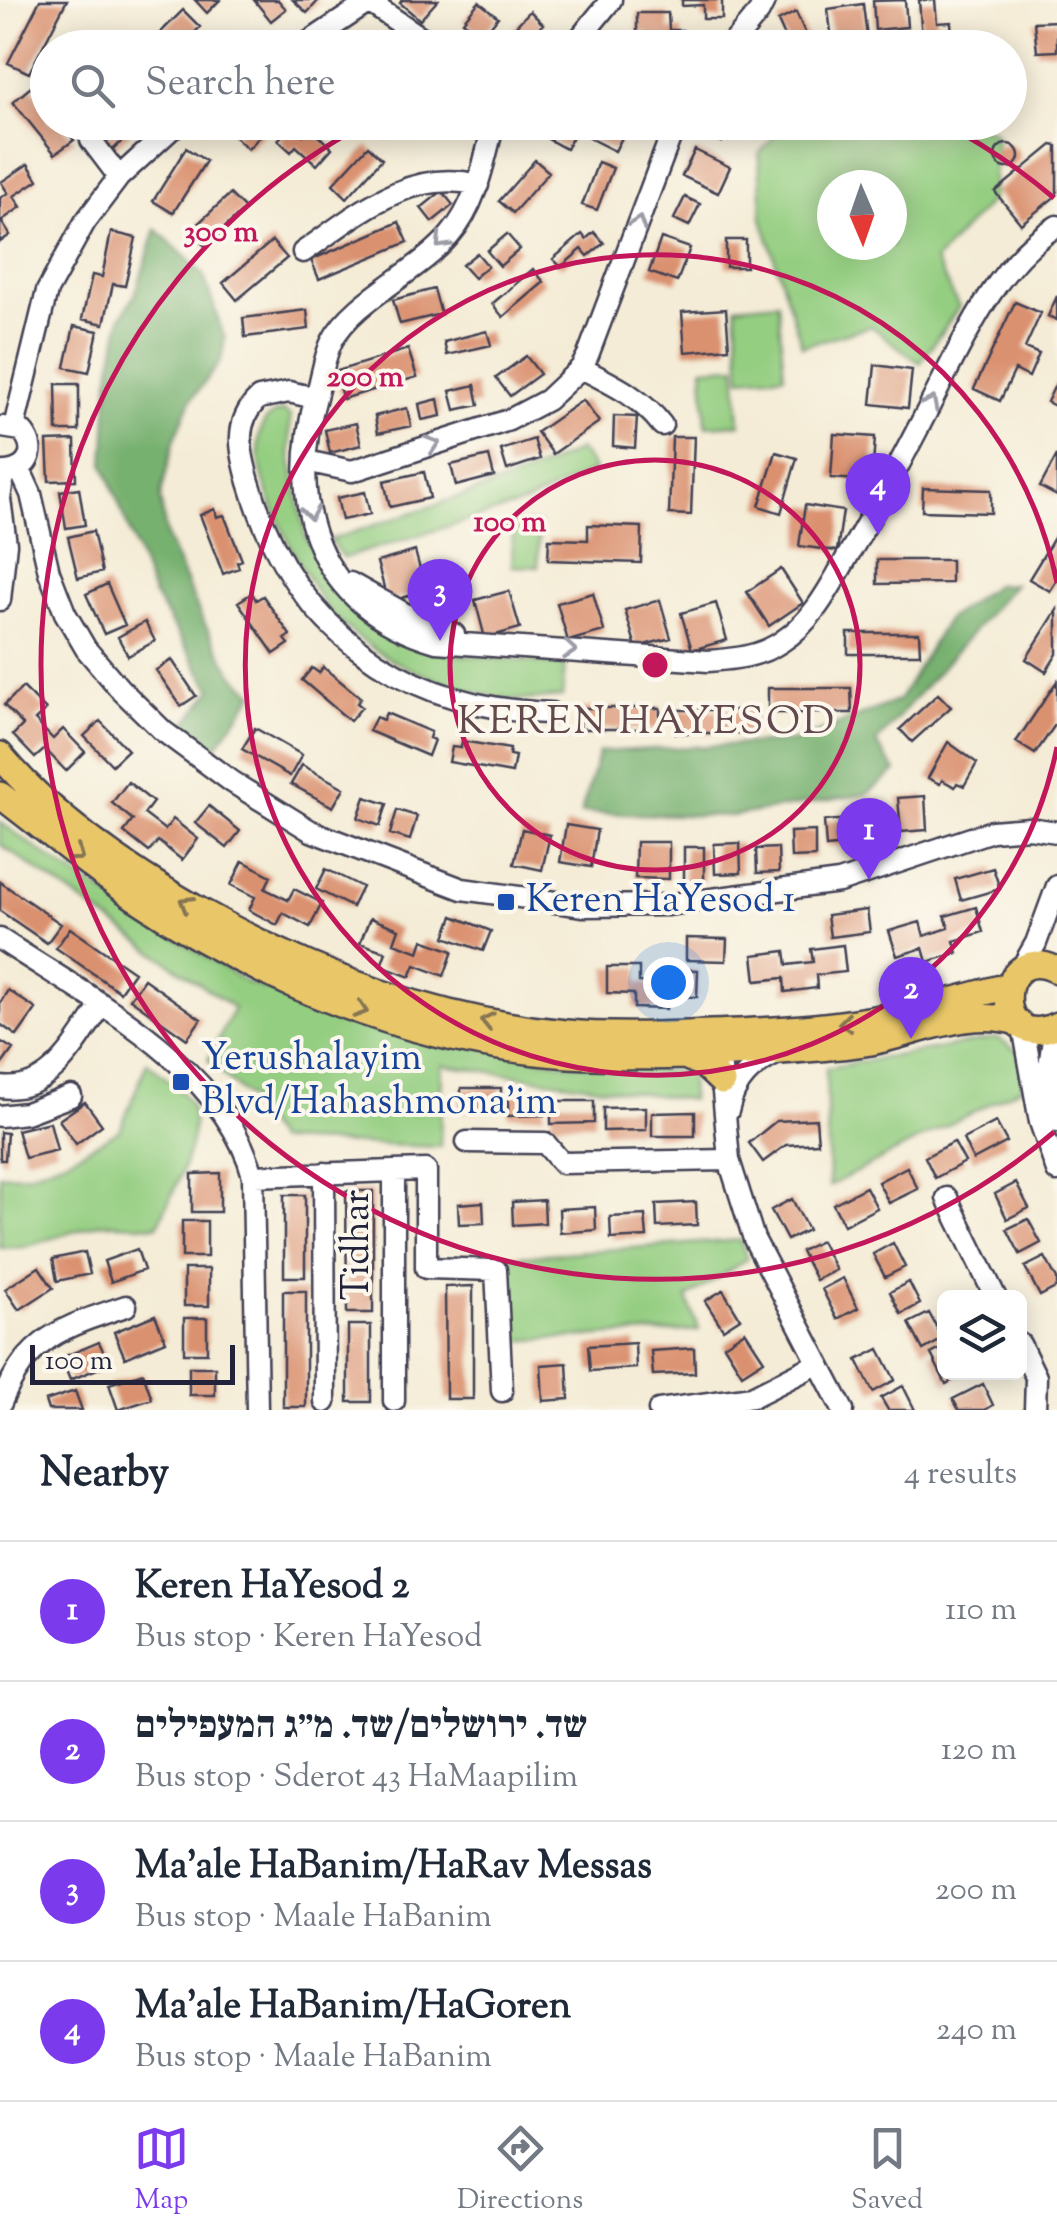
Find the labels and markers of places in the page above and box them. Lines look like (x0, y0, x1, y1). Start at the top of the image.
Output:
pin: 4 (846, 452, 910, 535)
pin: 3 (408, 558, 472, 641)
centre of rings (637, 647, 673, 683)
pin: 1 (836, 798, 902, 880)
place label: Keren HaYesod 1 (526, 875, 795, 929)
marker: Keren HaYesod 1 (495, 891, 517, 913)
pin: 2 (878, 956, 944, 1039)
place label: Yerushalayim Blvd/Hahashmona'im (201, 1033, 557, 1131)
marker: Yerushalayim Blvd/Hahashmona'im (170, 1071, 192, 1093)

